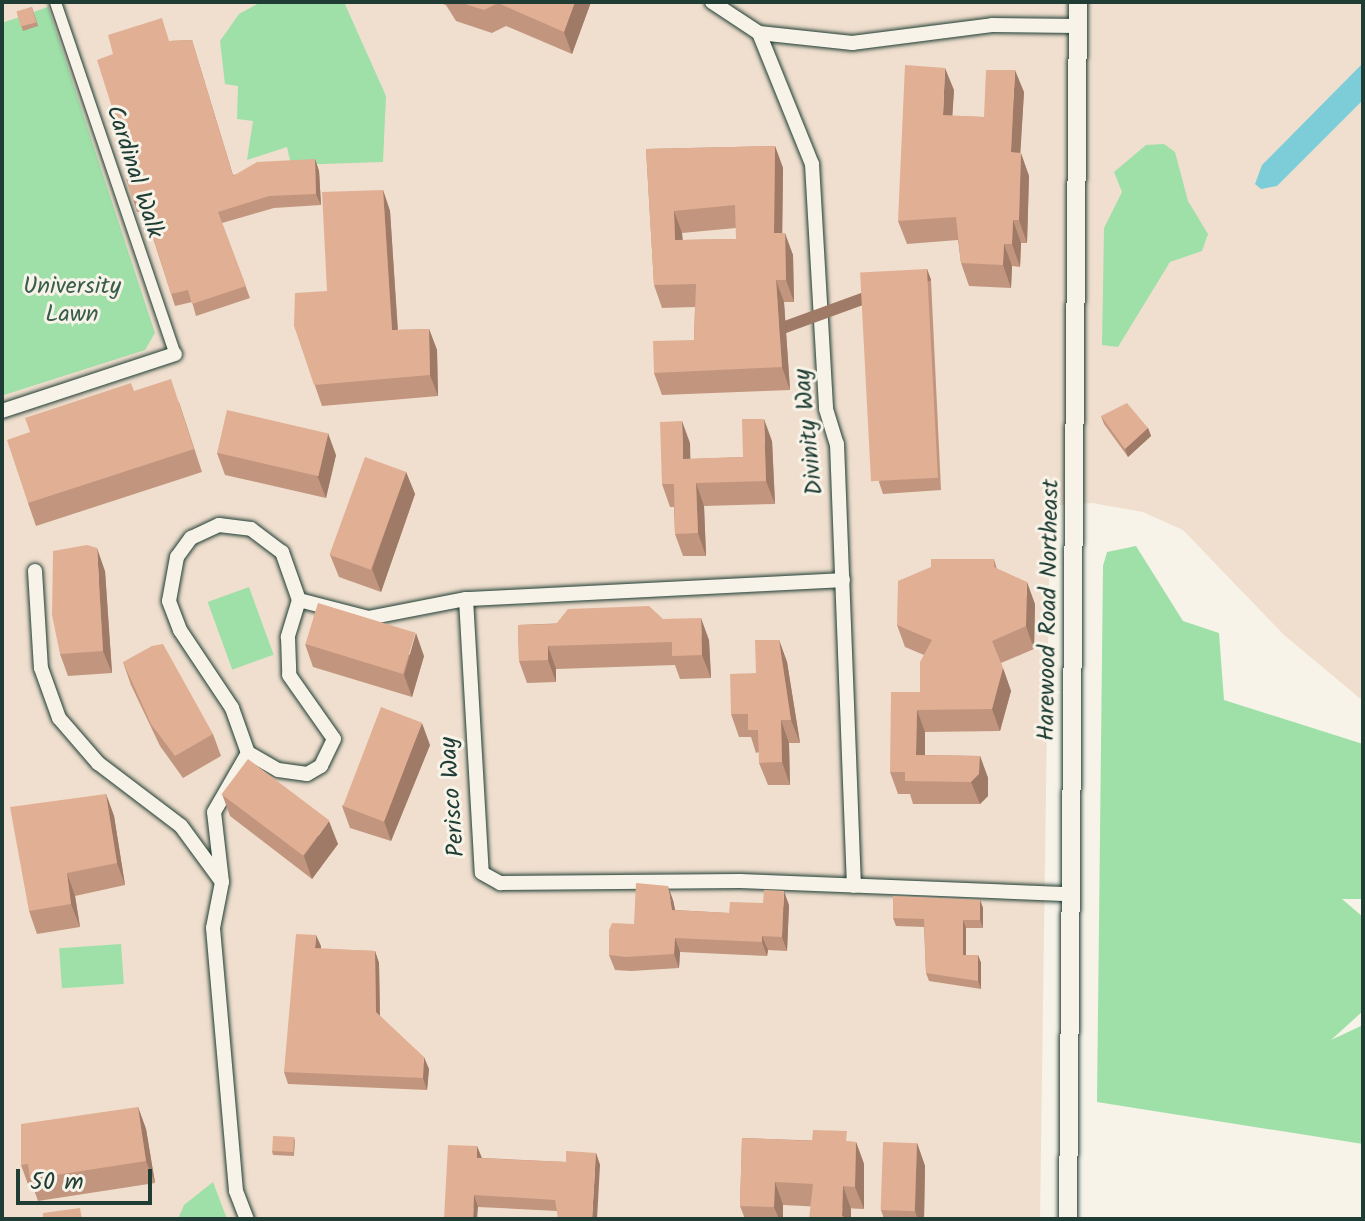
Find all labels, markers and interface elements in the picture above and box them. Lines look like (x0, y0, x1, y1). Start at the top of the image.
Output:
street label: Cardinal Walk (99, 102, 169, 242)
park label: University Lawn (23, 273, 121, 329)
street label: Divinity Way (788, 367, 830, 497)
street label: Harewood Road Northeast (1032, 479, 1066, 741)
street label: Perisco Way (434, 736, 472, 858)
scale bar (20, 1153, 156, 1203)
text: 50 m (30, 1163, 84, 1202)

